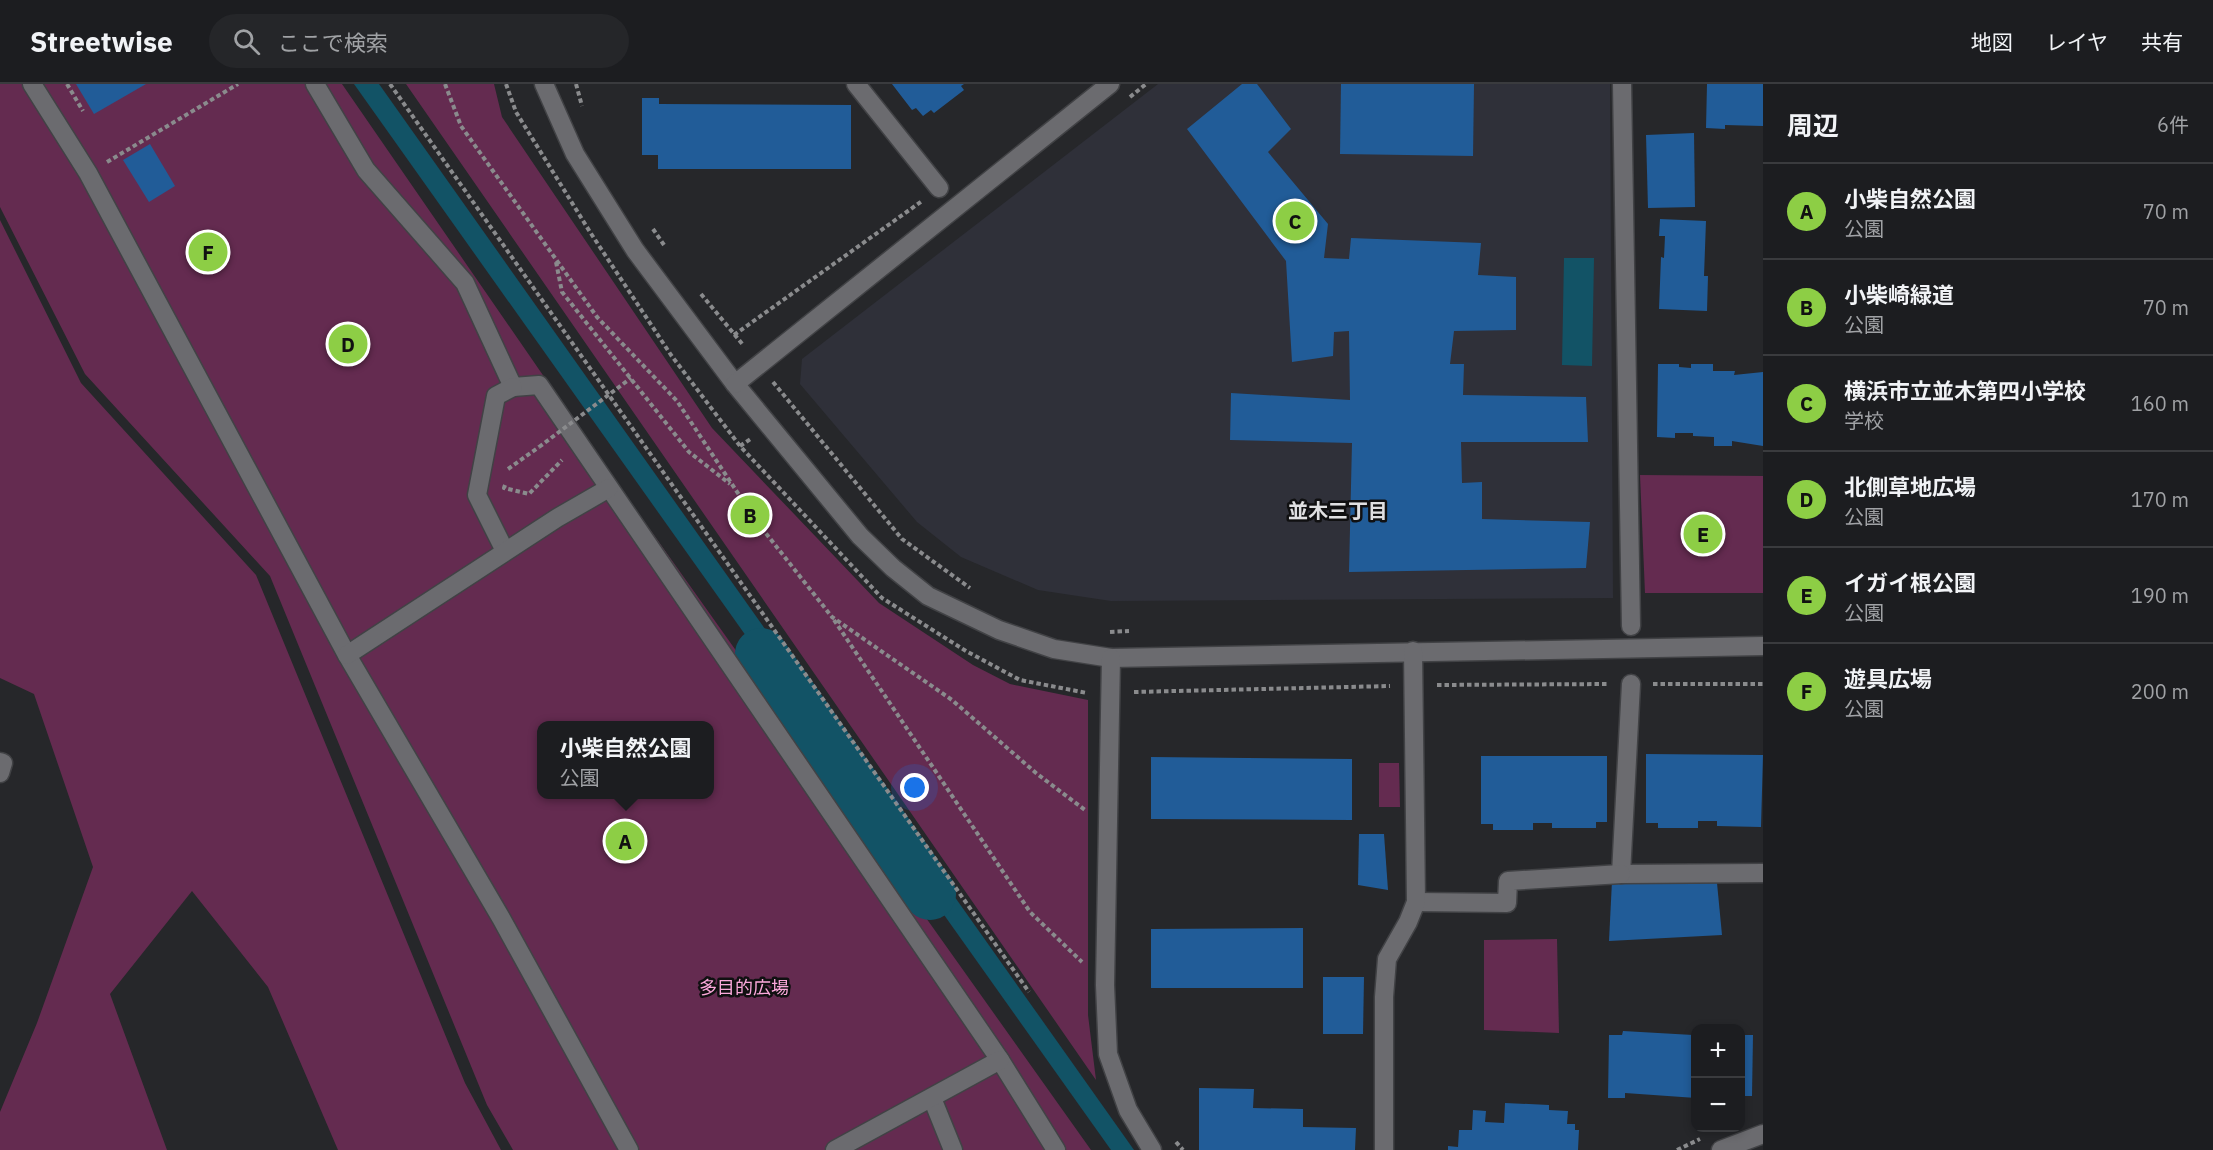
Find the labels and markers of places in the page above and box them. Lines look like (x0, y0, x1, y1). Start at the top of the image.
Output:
pin: C (1276, 198, 1314, 244)
pin: F (188, 230, 228, 274)
pin: D (328, 322, 368, 366)
pin: B (730, 492, 770, 538)
pin: E (1684, 512, 1722, 556)
pin: A (606, 818, 644, 864)

